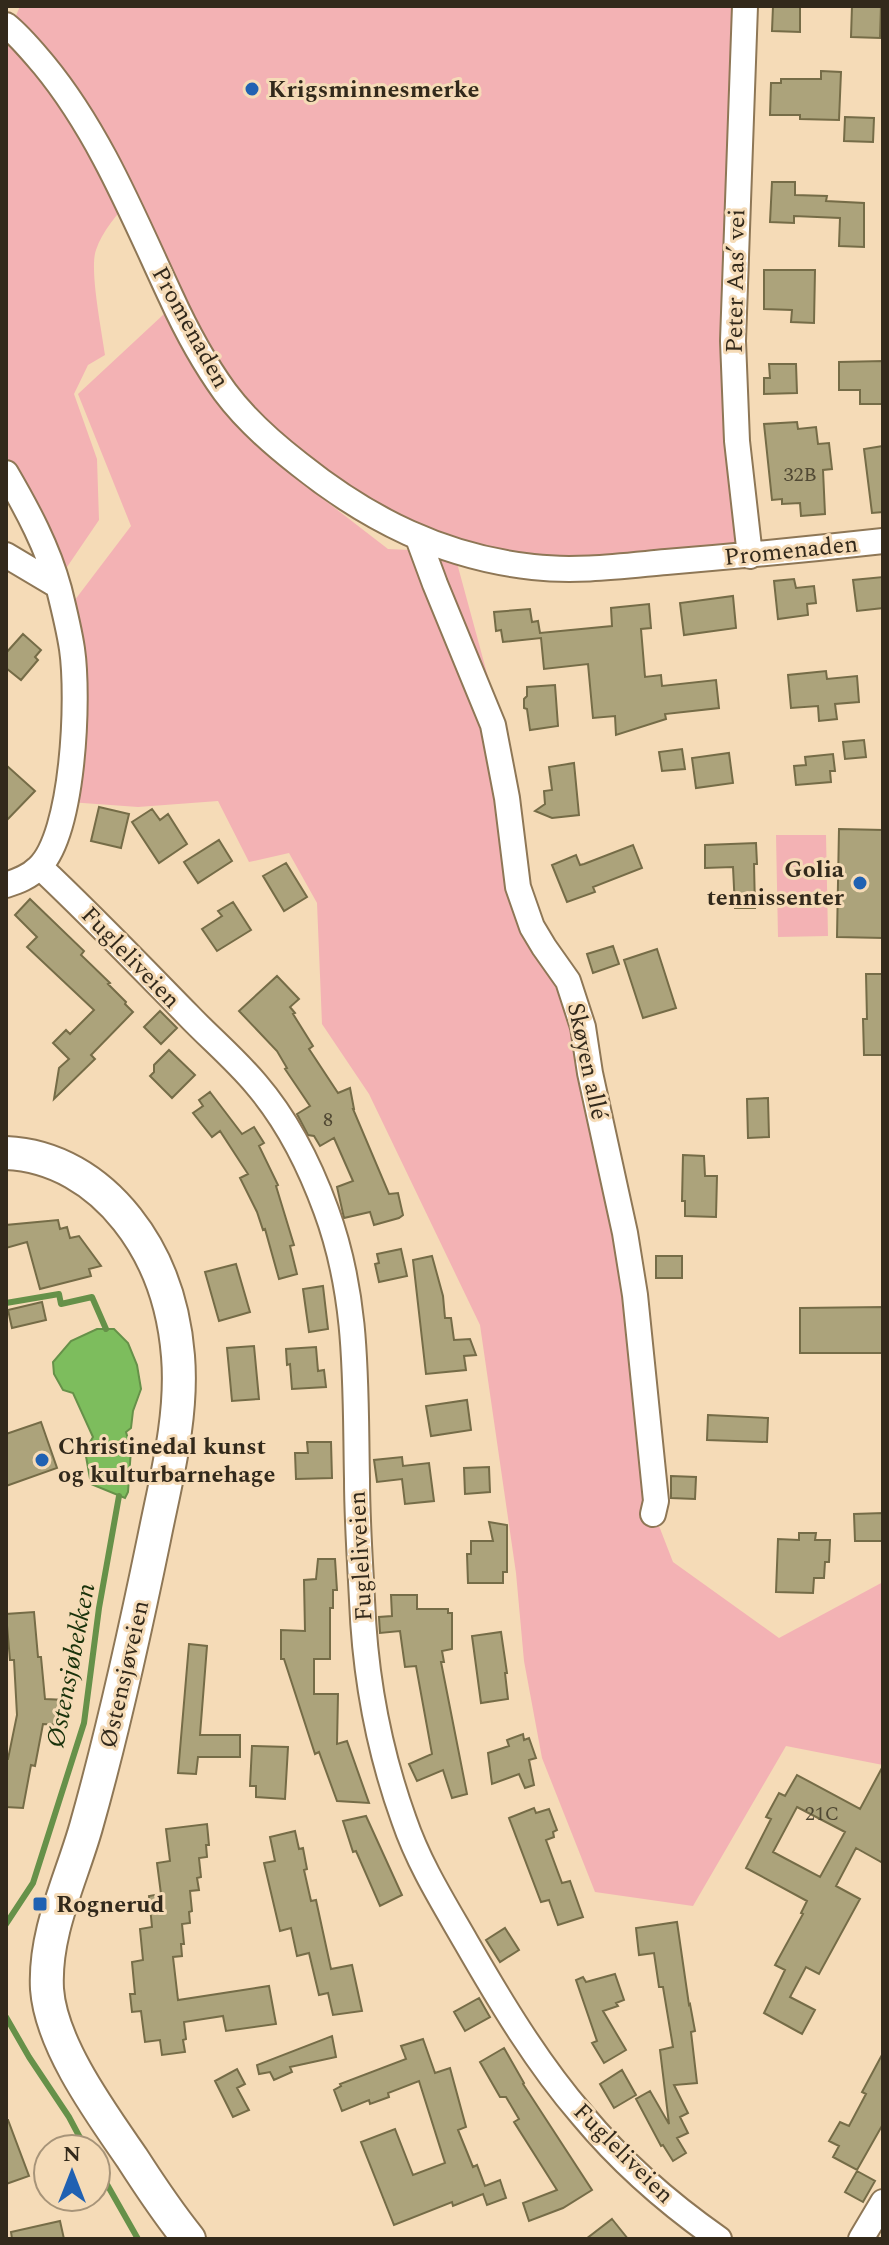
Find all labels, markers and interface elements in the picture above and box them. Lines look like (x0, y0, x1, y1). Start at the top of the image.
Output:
place label: Krigsminnesmerke (268, 72, 479, 108)
marker: Krigsminnesmerke (243, 80, 261, 98)
street label: Peter Aas’ vei (717, 209, 755, 353)
street label: Promenaden (142, 260, 238, 395)
house number: 32B (783, 460, 817, 490)
street label: Promenaden (722, 526, 860, 576)
place label: Golia tennissenter (707, 852, 845, 916)
marker: Golia tennissenter (851, 874, 869, 892)
street label: Fugleliveien (72, 898, 189, 1017)
street label: Skøyen allé (557, 999, 617, 1123)
house number: 8 (323, 1105, 333, 1135)
place label: Christinedal kunst og kulturbarnehage (58, 1429, 275, 1493)
marker: Christinedal kunst og kulturbarnehage (33, 1451, 51, 1469)
street label: Fugleliveien (340, 1490, 382, 1622)
water label: Østensjøbekken (35, 1580, 107, 1751)
street label: Østensjøveien (90, 1597, 159, 1752)
house number: 21C (805, 1799, 839, 1829)
place label: Rognerud (56, 1887, 164, 1923)
marker: Rognerud (31, 1895, 49, 1913)
street label: Fugleliveien (564, 2095, 682, 2213)
north arrow (32, 2133, 112, 2213)
text: N (63, 2138, 81, 2171)

